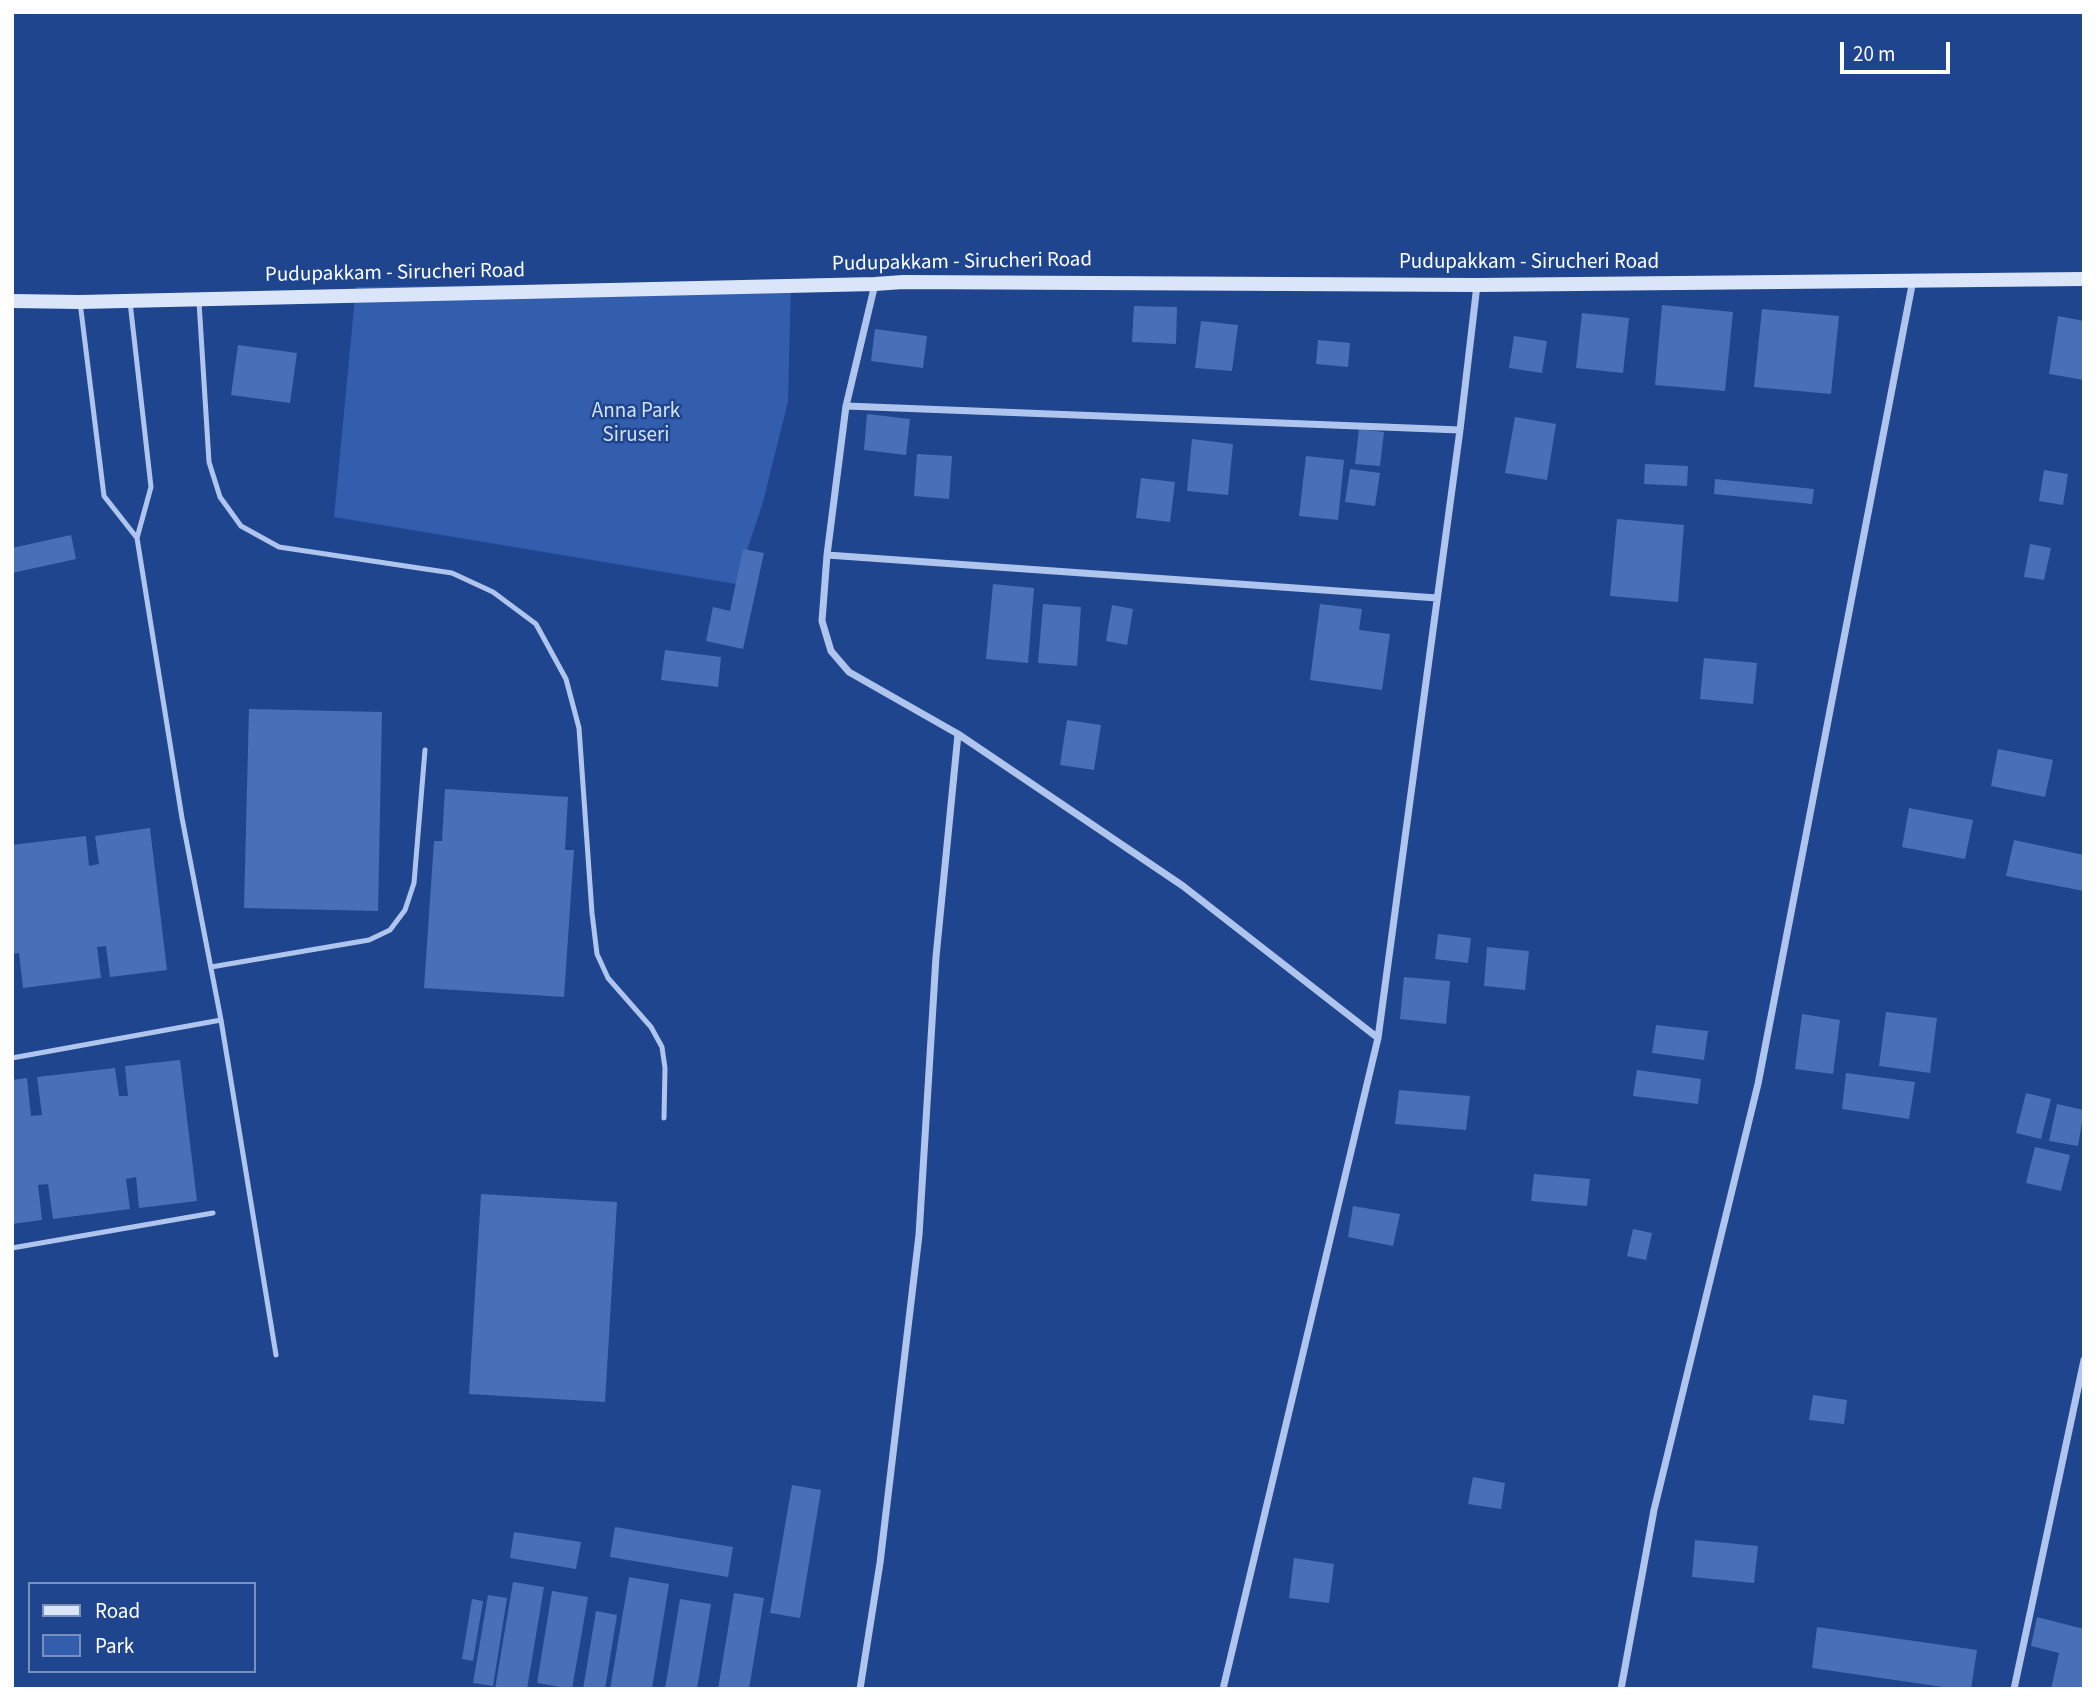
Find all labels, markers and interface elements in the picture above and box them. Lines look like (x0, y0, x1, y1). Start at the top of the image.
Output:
scale bar (1844, 28, 1954, 72)
text: 20 m (1853, 39, 1895, 69)
street label: Pudupakkam - Sirucheri Road (832, 248, 1092, 278)
street label: Pudupakkam - Sirucheri Road (1399, 250, 1659, 276)
street label: Pudupakkam - Sirucheri Road (265, 259, 525, 289)
park label: Anna Park Siruseri (592, 399, 680, 449)
legend (28, 1582, 256, 1673)
text: Road (95, 1596, 140, 1626)
text: Park (95, 1631, 134, 1661)

